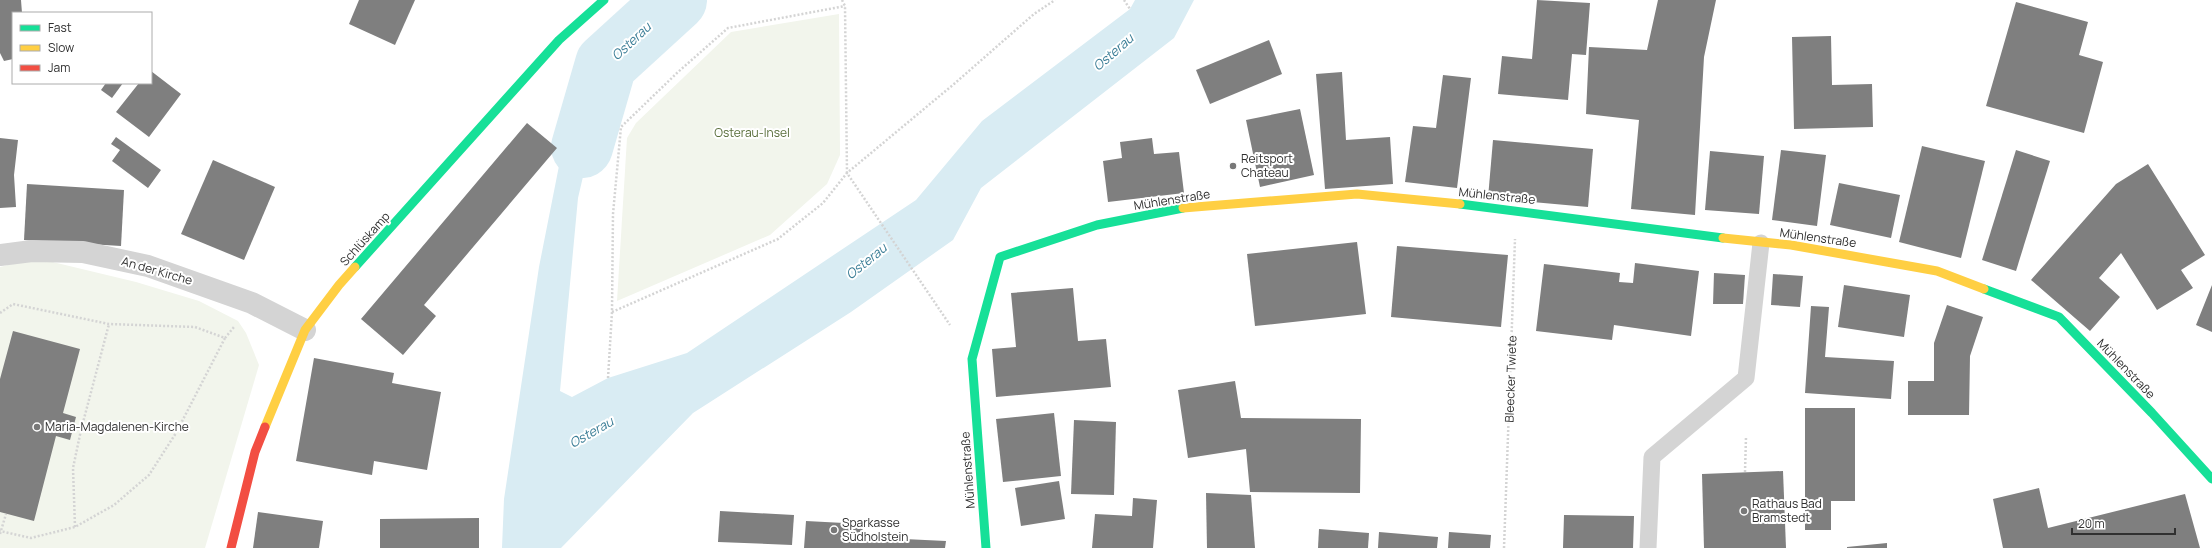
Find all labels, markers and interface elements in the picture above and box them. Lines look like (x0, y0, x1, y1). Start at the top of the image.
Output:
legend (12, 12, 152, 84)
water label: Osterau (607, 17, 656, 64)
text: Fast (48, 19, 72, 36)
water label: Osterau (1089, 29, 1138, 75)
text: Slow (48, 39, 74, 56)
text: Jam (48, 59, 70, 76)
park label: Osterau-Insel (714, 124, 790, 141)
place label: Reitsport Chateau (1241, 150, 1293, 181)
marker: Reitsport Chateau (1228, 161, 1238, 171)
street label: Mühlenstraße (1458, 183, 1536, 208)
street label: Mühlenstraße (1132, 185, 1211, 214)
street label: Schlüskamp (336, 208, 393, 269)
street label: Mühlenstraße (1779, 224, 1857, 251)
water label: Osterau (842, 238, 891, 283)
street label: An der Kirche (120, 252, 195, 289)
street label: Bleecker Twiete (1500, 335, 1521, 423)
street label: Mühlenstraße (2093, 335, 2159, 402)
water label: Osterau (566, 412, 617, 452)
place label: Maria-Magdalenen-Kirche (45, 418, 189, 435)
marker: Maria-Magdalenen-Kirche (32, 422, 42, 432)
street label: Mühlenstraße (956, 431, 979, 509)
place label: Rathaus Bad Bramstedt (1752, 495, 1822, 526)
marker: Rathaus Bad Bramstedt (1739, 506, 1749, 516)
scale bar (2072, 510, 2175, 536)
place label: Sparkasse Südholstein (842, 514, 908, 545)
text: 20 m (2078, 515, 2105, 532)
marker: Sparkasse Südholstein (829, 525, 839, 535)

